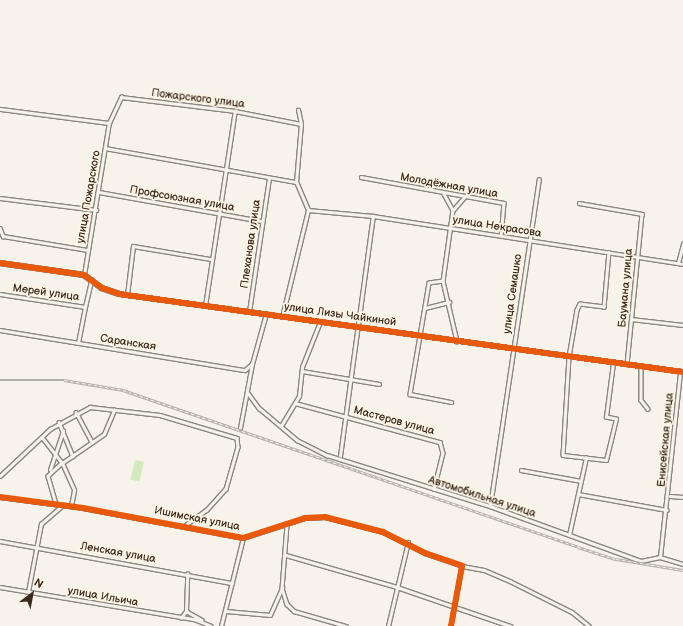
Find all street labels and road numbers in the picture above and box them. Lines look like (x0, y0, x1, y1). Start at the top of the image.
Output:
street label: Пожарского улица (151, 87, 245, 111)
street label: улица Пожарского (74, 150, 104, 244)
street label: Молодёжная улица (399, 171, 499, 201)
street label: Профсоюзная улица (129, 183, 235, 215)
street label: Плеханова улица (238, 199, 264, 289)
street label: улица Некрасова (452, 213, 542, 241)
street label: Баумана улица (616, 248, 636, 328)
street label: улица Семашко (501, 253, 525, 335)
street label: Мерей улица (12, 282, 80, 304)
street label: улица Лизы Чайкиной (283, 301, 397, 329)
street label: Саранская (99, 332, 157, 354)
street label: Енисейская улица (655, 392, 677, 488)
street label: Мастеров улица (352, 404, 436, 438)
street label: Автомобильная улица (427, 473, 537, 521)
street label: Ишимская улица (153, 504, 241, 534)
street label: Ленская улица (79, 540, 157, 566)
street label: улица Ильича (67, 584, 139, 610)

